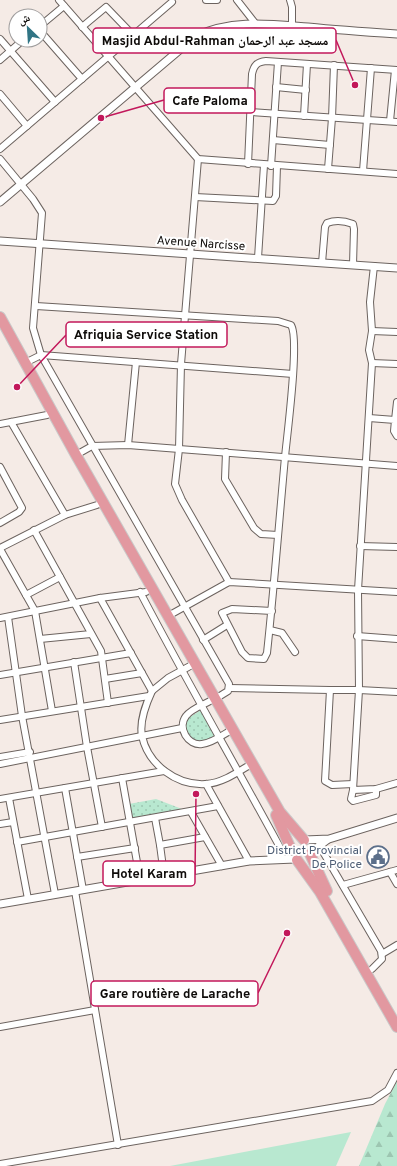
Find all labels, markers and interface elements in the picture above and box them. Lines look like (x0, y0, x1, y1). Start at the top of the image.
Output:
north arrow (8, 8, 48, 48)
text: ش (16, 11, 33, 29)
callout: Masjid Abdul-Rahman مسجد عبد الرحمان (93, 28, 336, 53)
text: Masjid Abdul-Rahman مسجد عبد الرحمان (102, 34, 328, 50)
callout: Cafe Paloma (164, 88, 255, 113)
text: Cafe Paloma (172, 94, 248, 110)
street label: Avenue Narcisse (156, 233, 246, 255)
callout: Afriquia Service Station (66, 322, 227, 347)
text: Afriquia Service Station (74, 328, 218, 344)
place label: District Provincial De Police (267, 843, 362, 873)
public building icon: District Provincial De Police (365, 844, 391, 870)
callout: Hotel Karam (103, 861, 195, 886)
text: Hotel Karam (111, 867, 187, 883)
callout: Gare routière de Larache (91, 981, 258, 1006)
text: Gare routière de Larache (100, 987, 250, 1003)

